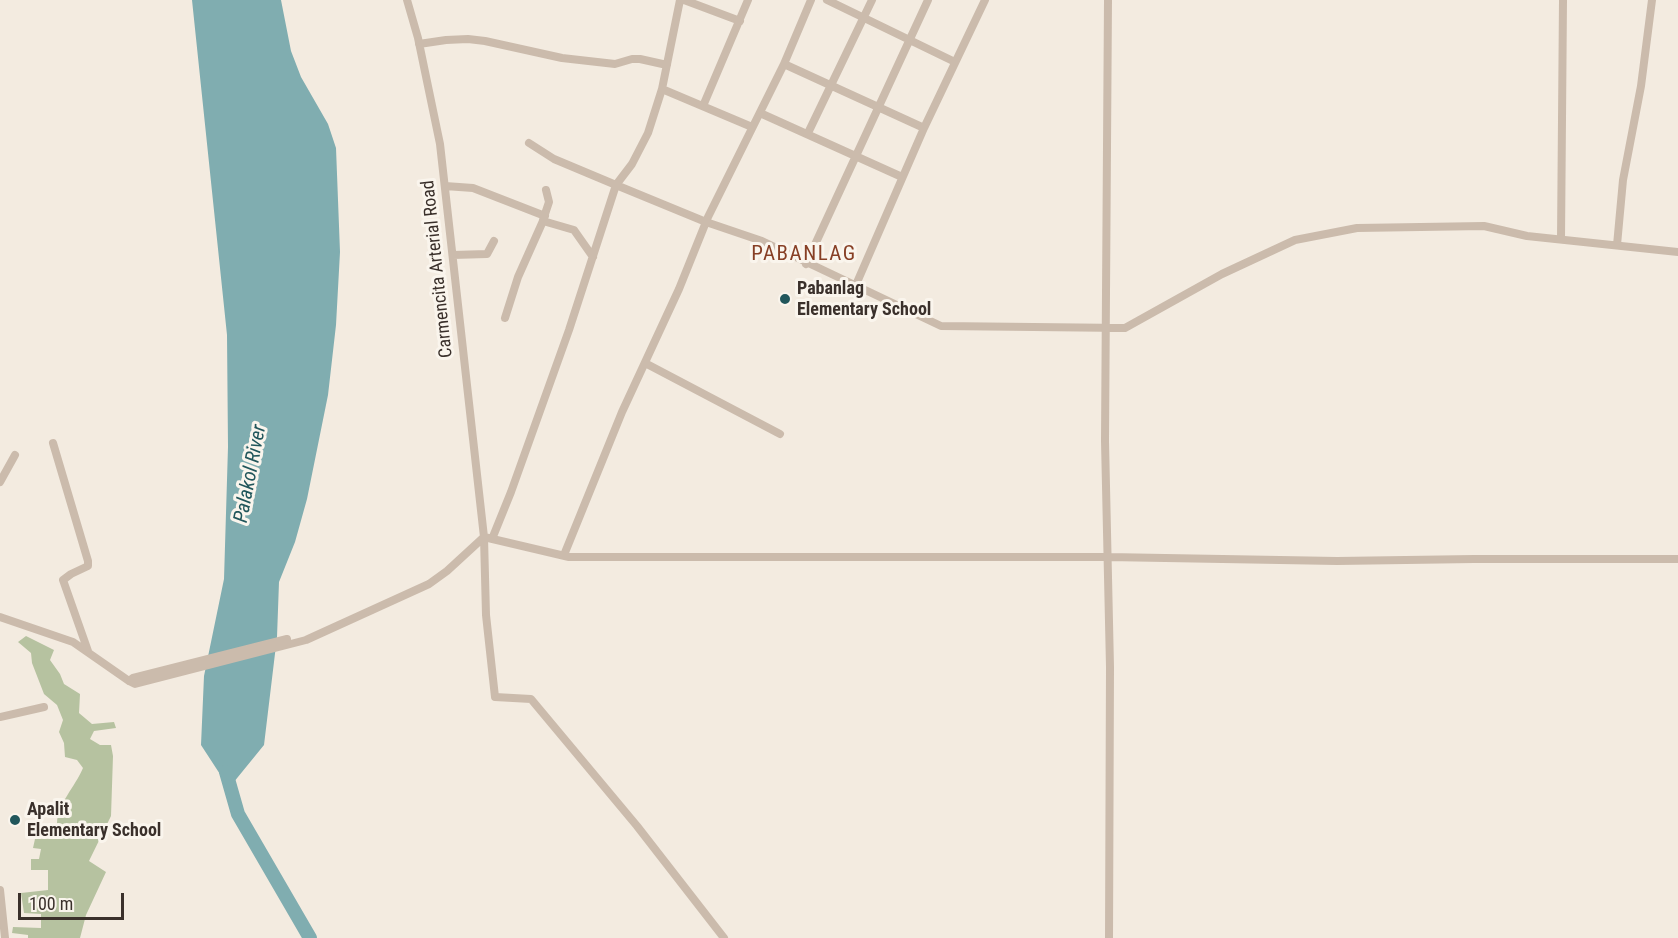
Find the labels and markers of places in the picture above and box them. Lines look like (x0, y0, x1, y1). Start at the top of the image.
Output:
place label: Pabanlag Elementary School (797, 278, 931, 320)
marker: Pabanlag Elementary School (778, 292, 792, 306)
place label: Apalit Elementary School (27, 799, 161, 842)
marker: Apalit Elementary School (8, 813, 22, 827)

